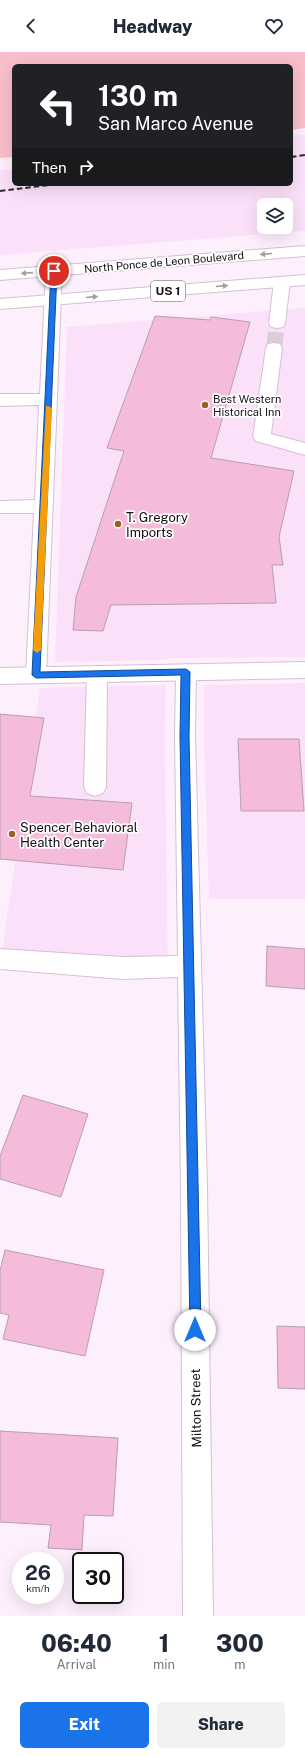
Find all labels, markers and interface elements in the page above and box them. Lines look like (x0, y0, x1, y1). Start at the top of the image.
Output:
icon: back (20, 15, 42, 37)
icon: heart (263, 15, 285, 37)
text: Headway (113, 16, 192, 37)
text: 130 m (98, 79, 178, 112)
icon: left (32, 80, 84, 132)
text: San Marco Avenue (98, 113, 253, 134)
icon: right (75, 156, 97, 178)
text: Then (32, 159, 67, 176)
map controls (257, 198, 293, 234)
button: layers (257, 198, 293, 234)
street label: North Ponce de Leon Boulevard (84, 249, 244, 275)
one-way arrow (260, 251, 272, 258)
pin (37, 254, 71, 288)
icon: arrive (43, 260, 65, 282)
one-way arrow (21, 270, 33, 277)
road number: US 1 (151, 281, 185, 301)
one-way arrow (216, 283, 228, 290)
one-way arrow (86, 293, 98, 300)
place label: Best Western Historical Inn (213, 393, 281, 418)
marker: Best Western Historical Inn (200, 400, 210, 410)
place label: T. Gregory Imports (126, 510, 188, 540)
marker: T. Gregory Imports (113, 519, 123, 529)
place label: Spencer Behavioral Health Center (20, 820, 138, 850)
marker: Spencer Behavioral Health Center (7, 829, 17, 839)
position arrow (174, 1309, 216, 1351)
street label: Milton Street (188, 1368, 204, 1448)
speed limit sign: 30 (72, 1552, 124, 1604)
text: 26 (25, 1561, 51, 1585)
text: km/h (26, 1582, 50, 1594)
text: 06:40 (41, 1629, 112, 1657)
text: 1 (159, 1629, 169, 1657)
text: 300 (216, 1629, 264, 1657)
text: Arrival (56, 1657, 97, 1672)
text: min (153, 1657, 175, 1672)
text: m (234, 1657, 246, 1672)
button: Exit (20, 1702, 149, 1748)
button: Share (157, 1702, 285, 1748)

